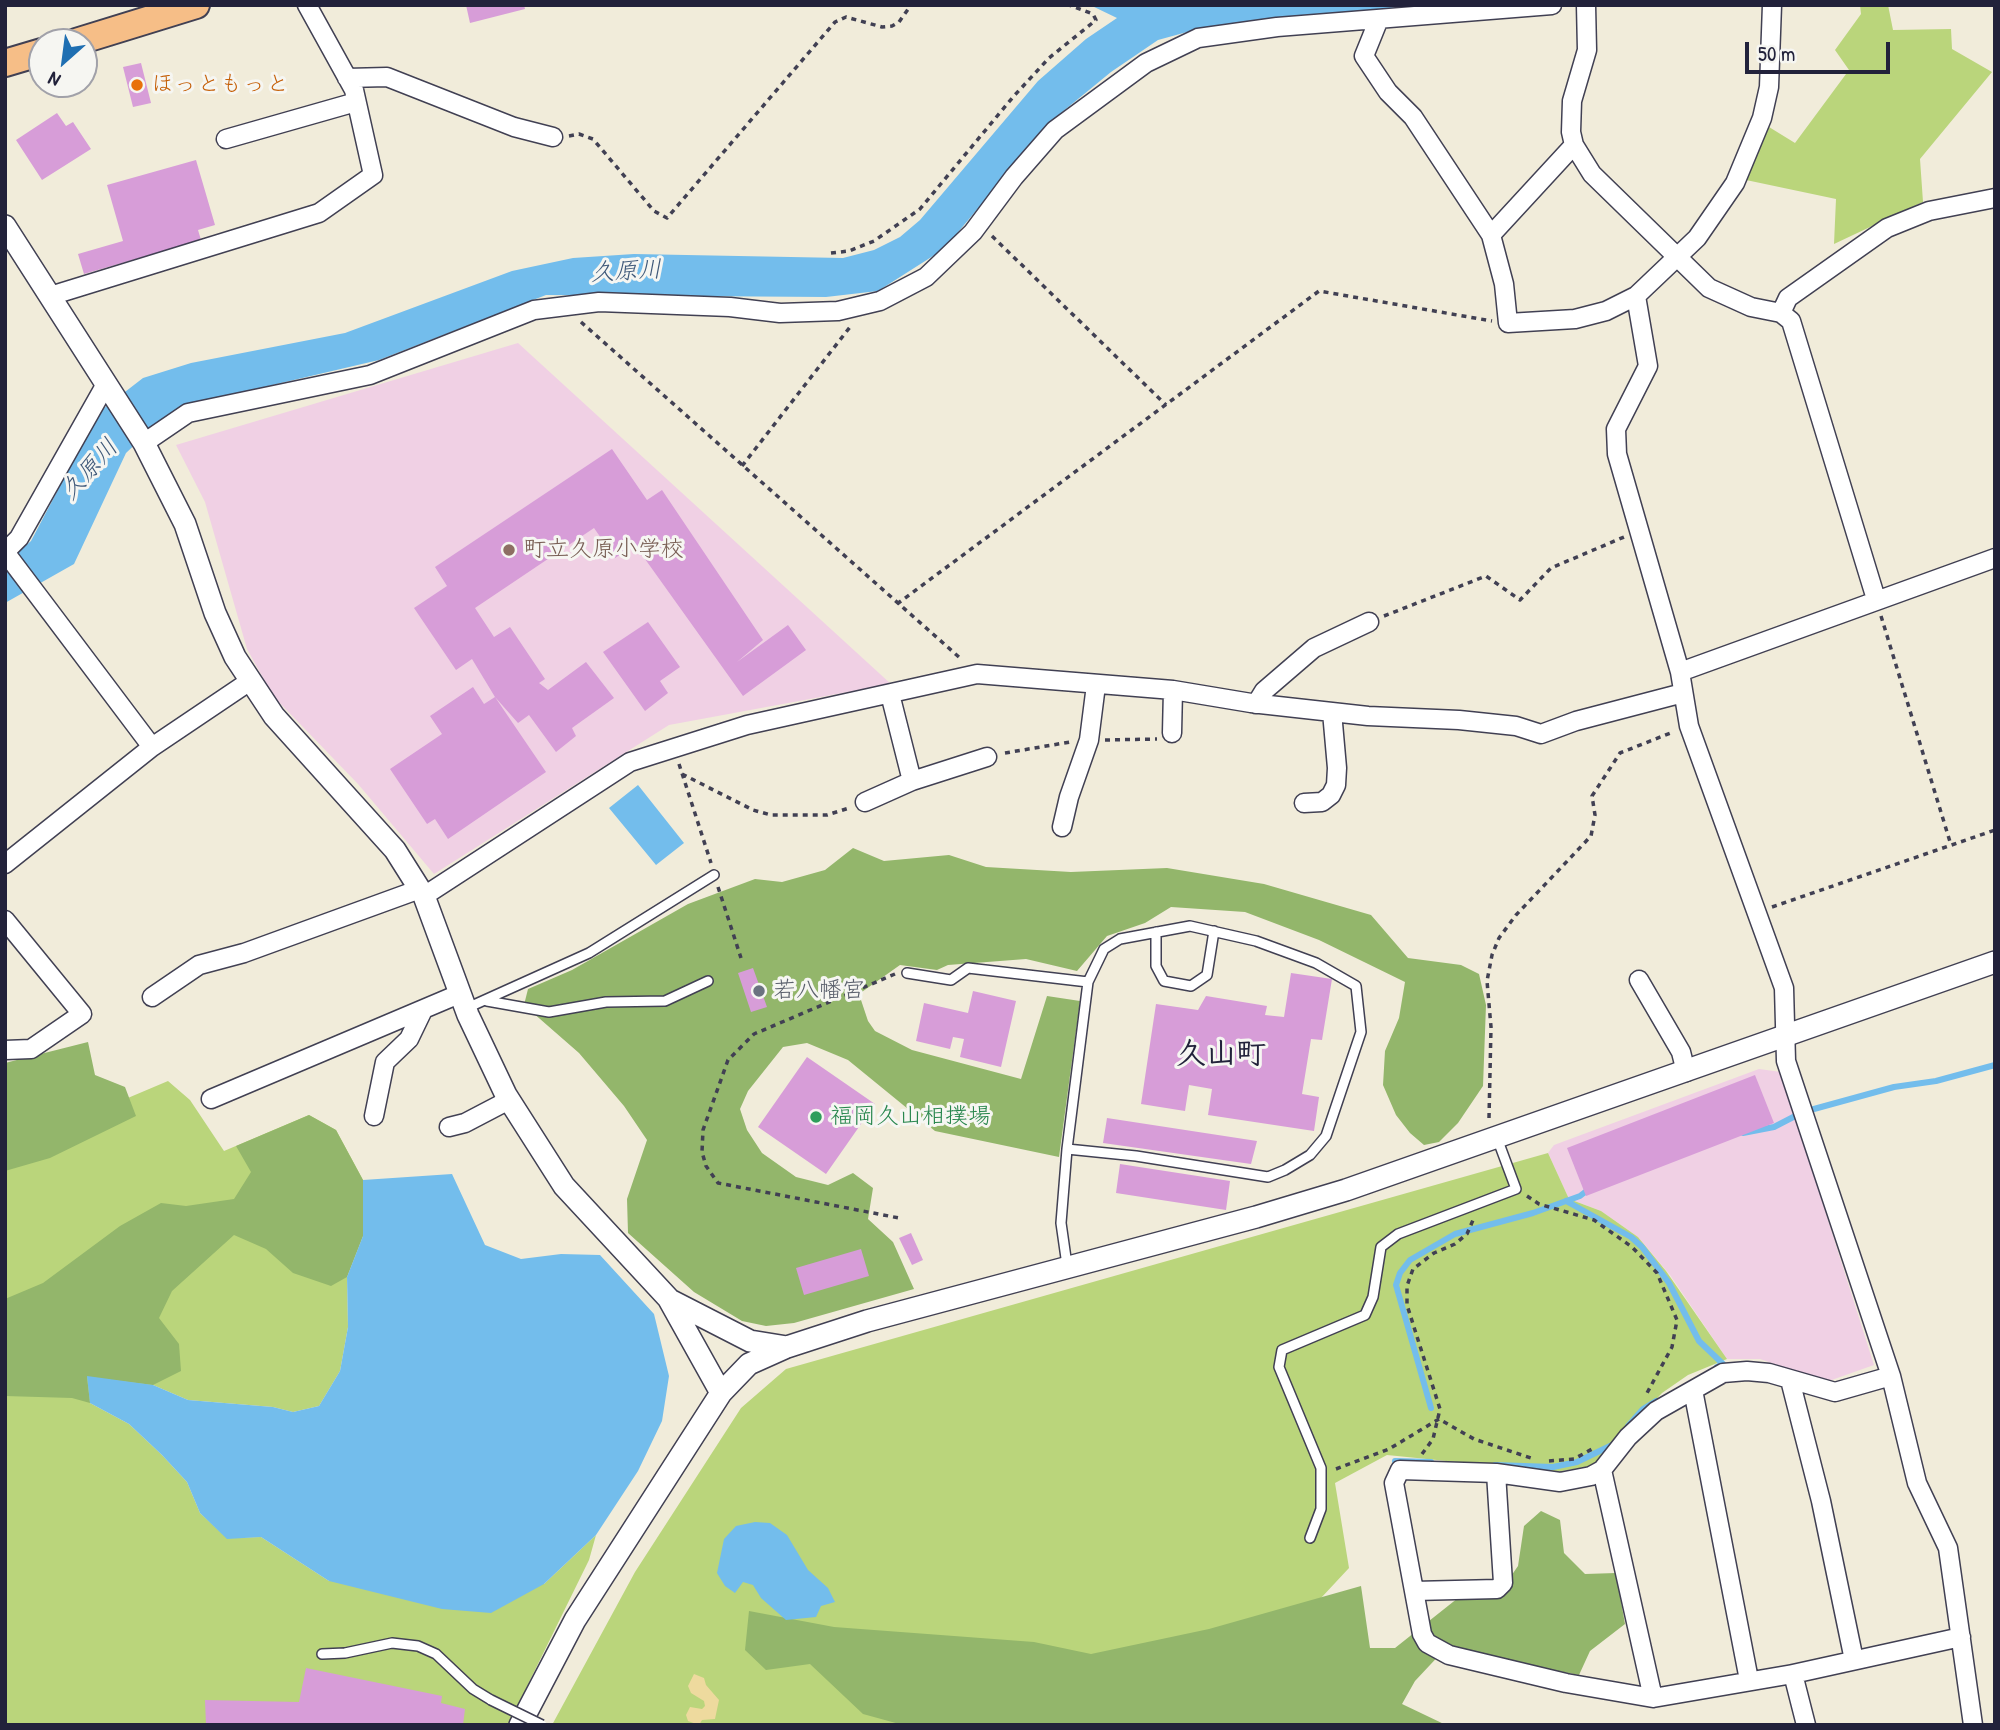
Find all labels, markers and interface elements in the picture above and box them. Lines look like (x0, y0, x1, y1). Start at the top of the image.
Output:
north arrow (28, 28, 98, 98)
scale bar (1748, 28, 1893, 72)
text: 50 m (1758, 39, 1795, 68)
text: N (44, 66, 65, 94)
place label: ほっともっと (151, 71, 289, 99)
marker: ほっともっと (129, 77, 145, 93)
water label: 久原川 (589, 256, 663, 288)
water label: 久原川 (55, 434, 125, 506)
place label: 町立久原小学校 (523, 536, 684, 564)
marker: 町立久原小学校 (501, 542, 517, 558)
place label: 若八幡宮 (773, 977, 865, 1005)
marker: 若八幡宮 (751, 983, 767, 999)
district label: 久山町 (1176, 1037, 1266, 1073)
place label: 福岡久山相撲場 (830, 1103, 991, 1131)
marker: 福岡久山相撲場 (808, 1109, 824, 1125)

